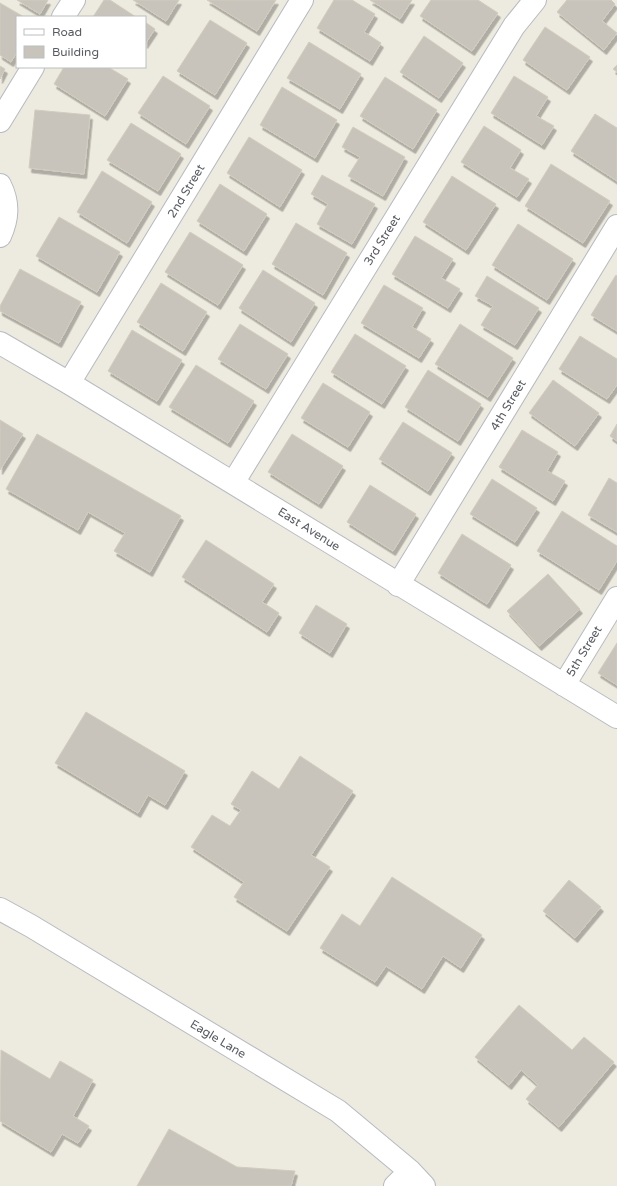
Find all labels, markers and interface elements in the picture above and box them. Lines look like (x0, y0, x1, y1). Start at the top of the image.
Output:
legend (16, 16, 146, 68)
text: Road (52, 25, 82, 39)
text: Building (52, 45, 99, 59)
street label: 2nd Street (165, 161, 208, 220)
street label: 3rd Street (361, 212, 403, 268)
street label: 4th Street (487, 377, 529, 433)
street label: East Avenue (275, 504, 343, 554)
street label: 5th Street (563, 623, 605, 679)
street label: Eagle Lane (188, 1017, 249, 1061)

